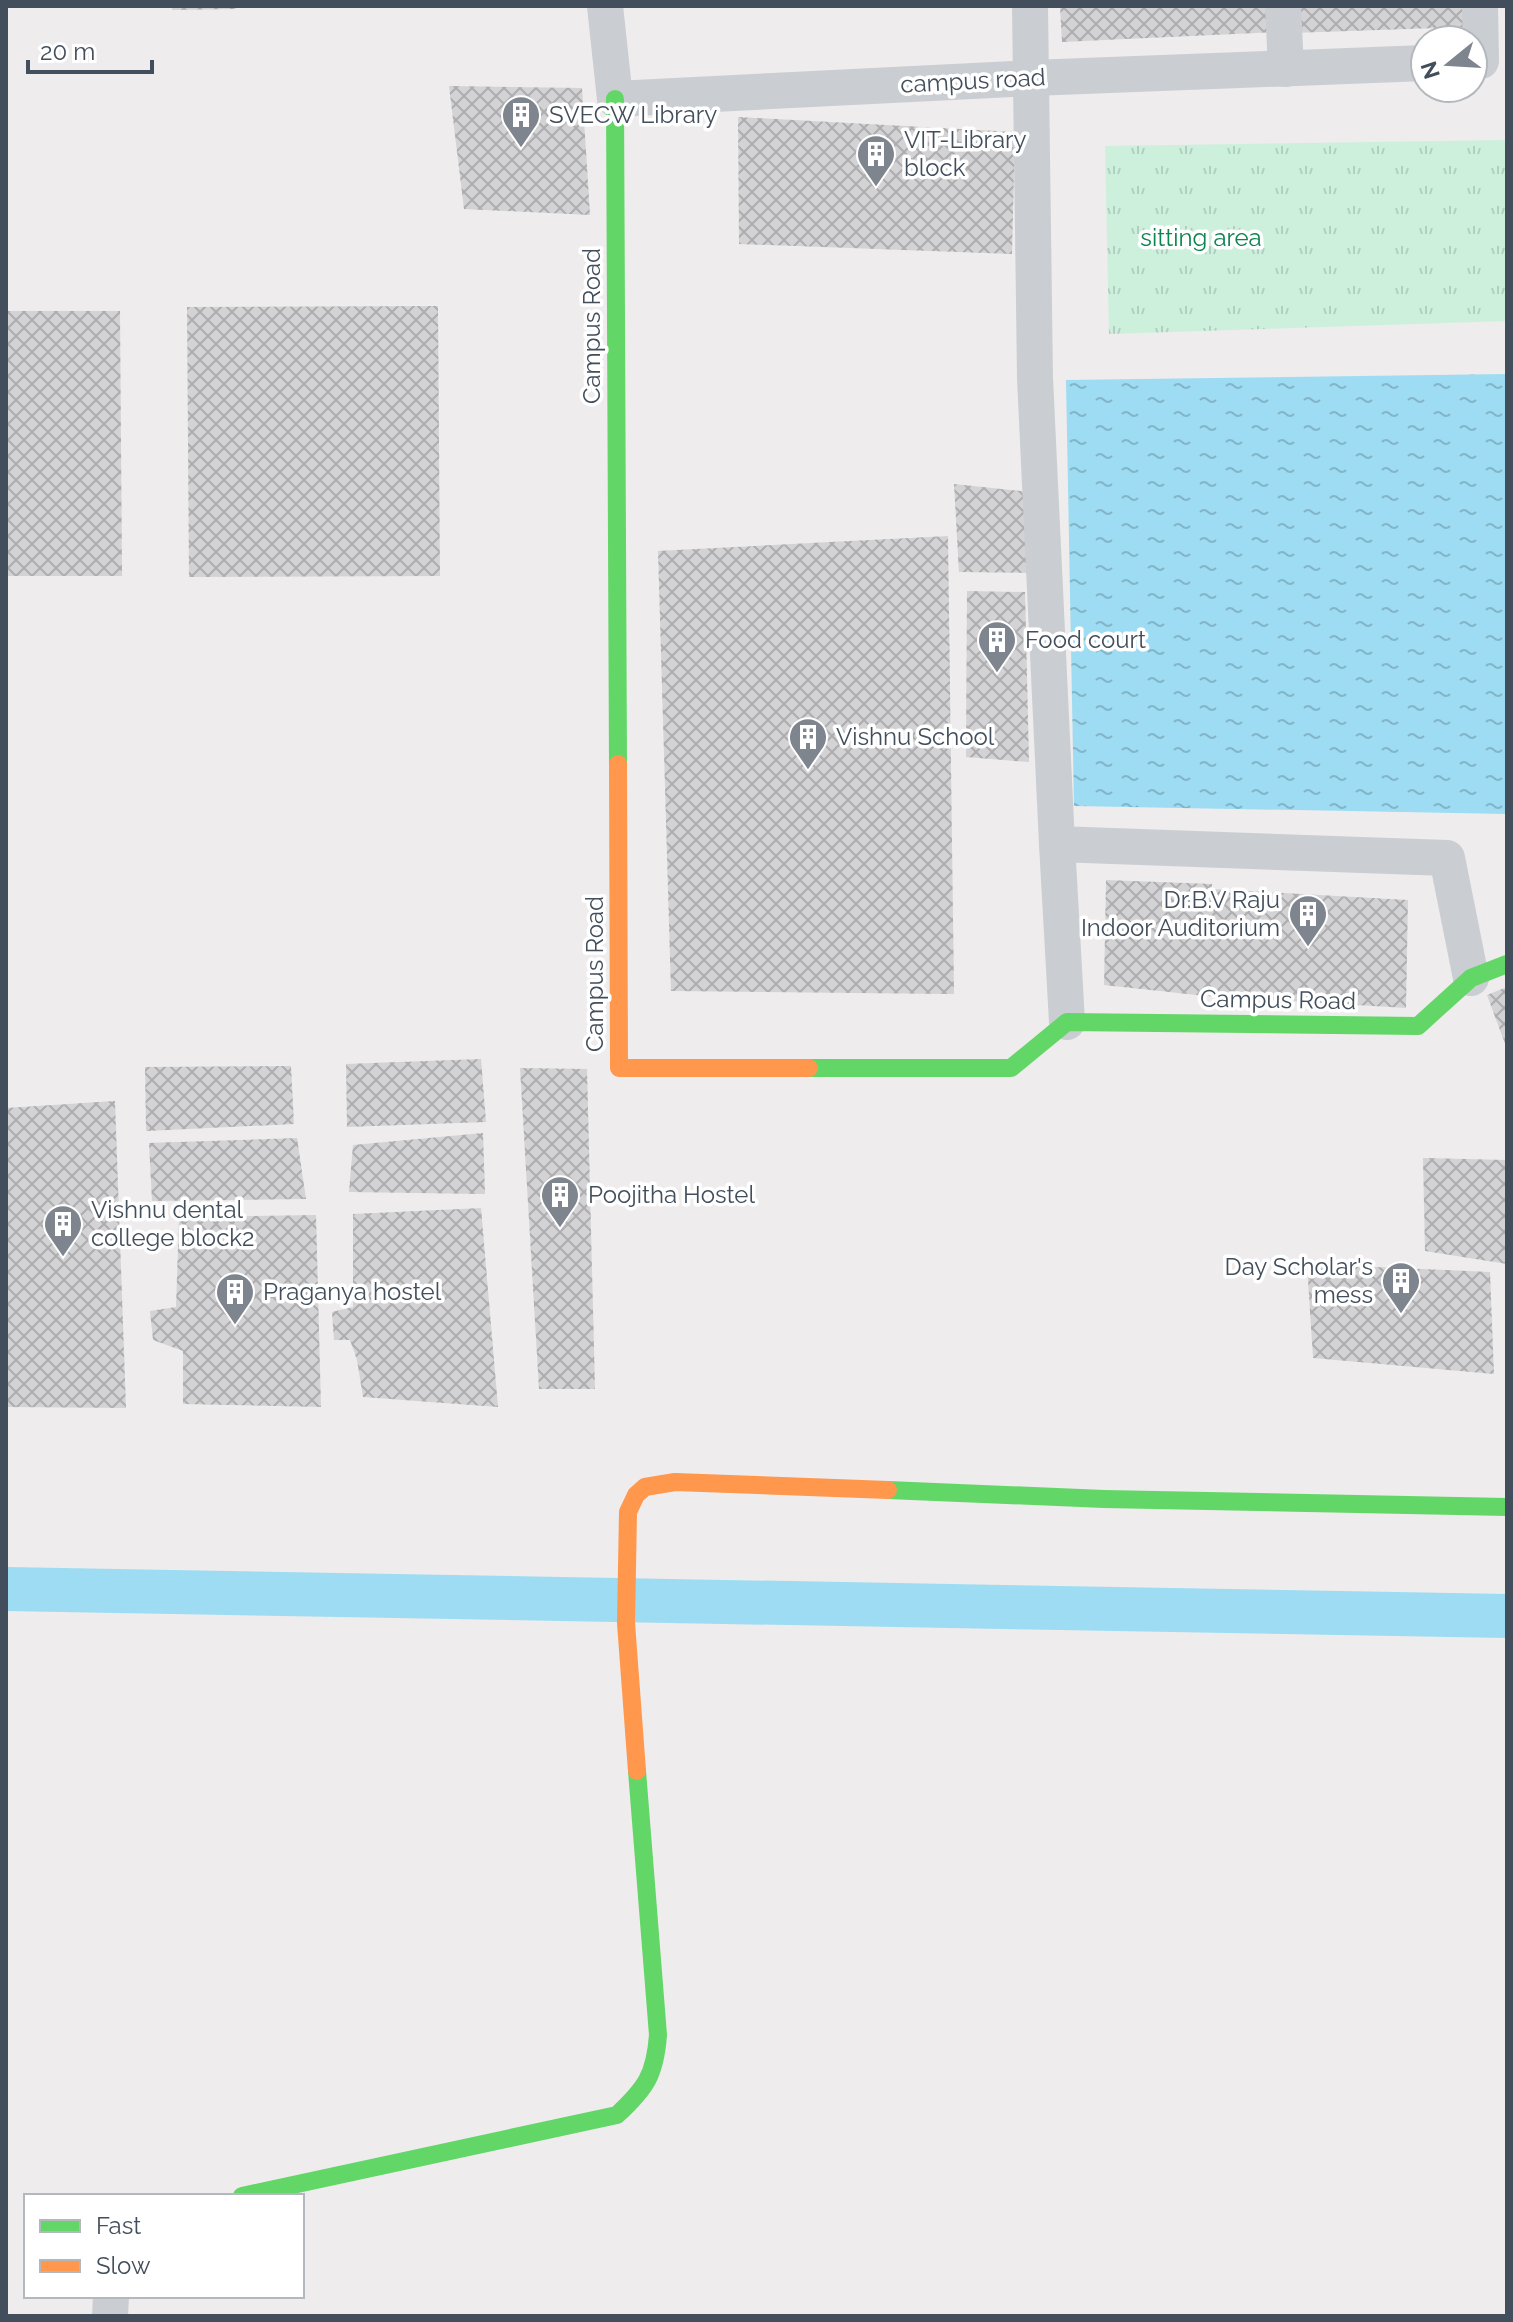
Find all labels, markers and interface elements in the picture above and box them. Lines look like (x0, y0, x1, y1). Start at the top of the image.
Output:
scale bar (28, 24, 152, 74)
north arrow (1409, 24, 1489, 104)
text: 20 m (40, 37, 95, 66)
text: N (1415, 58, 1445, 82)
street label: campus road (900, 62, 1046, 99)
building icon: SVECW Library (500, 94, 542, 149)
place label: SVECW Library (549, 100, 717, 129)
place label: VIT-Library block (904, 125, 1026, 182)
building icon: VIT-Library block (855, 133, 897, 188)
park label: sitting area (1140, 223, 1262, 252)
street label: Campus Road (577, 248, 606, 404)
building icon: Food court (976, 619, 1018, 674)
place label: Food court (1025, 625, 1146, 654)
building icon: Vishnu School (787, 716, 829, 771)
place label: Vishnu School (836, 722, 995, 751)
place label: Dr.B.V Raju Indoor Auditorium (1081, 885, 1280, 942)
building icon: Dr.B.V Raju Indoor Auditorium (1287, 893, 1329, 948)
street label: Campus Road (580, 896, 609, 1052)
street label: Campus Road (1200, 984, 1356, 1015)
building icon: Poojitha Hostel (539, 1174, 581, 1229)
place label: Poojitha Hostel (588, 1180, 755, 1209)
place label: Vishnu dental college block2 (91, 1195, 255, 1252)
building icon: Vishnu dental college block2 (42, 1203, 84, 1258)
place label: Day Scholar's mess (1225, 1252, 1373, 1309)
building icon: Day Scholar's mess (1380, 1260, 1422, 1315)
building icon: Praganya hostel (214, 1271, 256, 1326)
place label: Praganya hostel (263, 1277, 442, 1306)
legend (24, 2194, 304, 2298)
text: Fast (96, 2211, 141, 2240)
text: Slow (96, 2251, 151, 2280)

